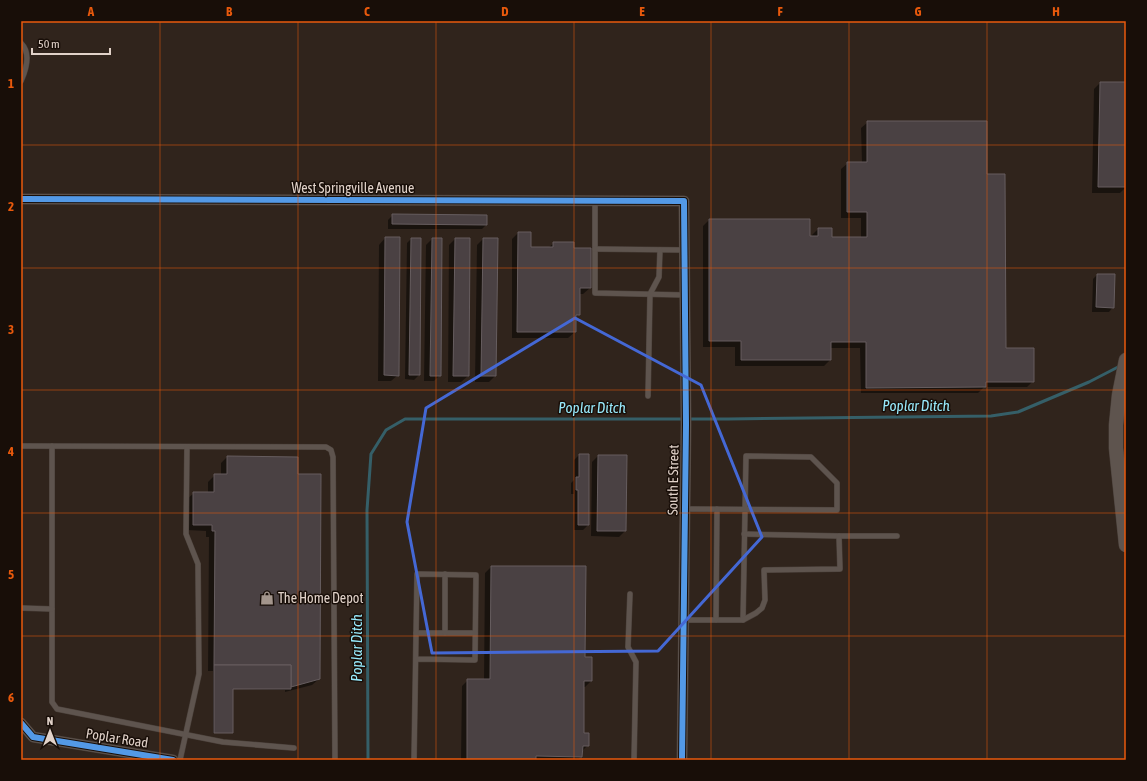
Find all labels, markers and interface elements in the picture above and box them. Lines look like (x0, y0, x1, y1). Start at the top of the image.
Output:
text: A (87, 4, 95, 19)
text: B (226, 4, 233, 19)
text: C (364, 4, 370, 19)
text: D (501, 4, 509, 19)
text: E (639, 4, 645, 19)
text: F (777, 4, 783, 19)
text: G (915, 4, 922, 19)
text: H (1052, 4, 1060, 19)
scale bar (32, 30, 110, 56)
text: 50 m (38, 37, 60, 51)
text: 1 (8, 76, 14, 91)
street label: West Springville Avenue (292, 180, 414, 196)
text: 2 (8, 199, 14, 214)
text: 3 (8, 322, 14, 337)
water label: Poplar Ditch (882, 397, 950, 414)
water label: Poplar Ditch (558, 399, 626, 416)
text: 4 (7, 444, 14, 459)
street label: South E Street (664, 445, 682, 515)
text: 5 (8, 567, 14, 582)
shop icon: The Home Depot (259, 590, 275, 606)
place label: The Home Depot (278, 590, 363, 606)
water label: Poplar Ditch (348, 614, 365, 682)
text: 6 (8, 690, 14, 705)
north arrow (30, 711, 70, 751)
text: N (47, 715, 53, 727)
street label: Poplar Road (85, 725, 149, 751)

